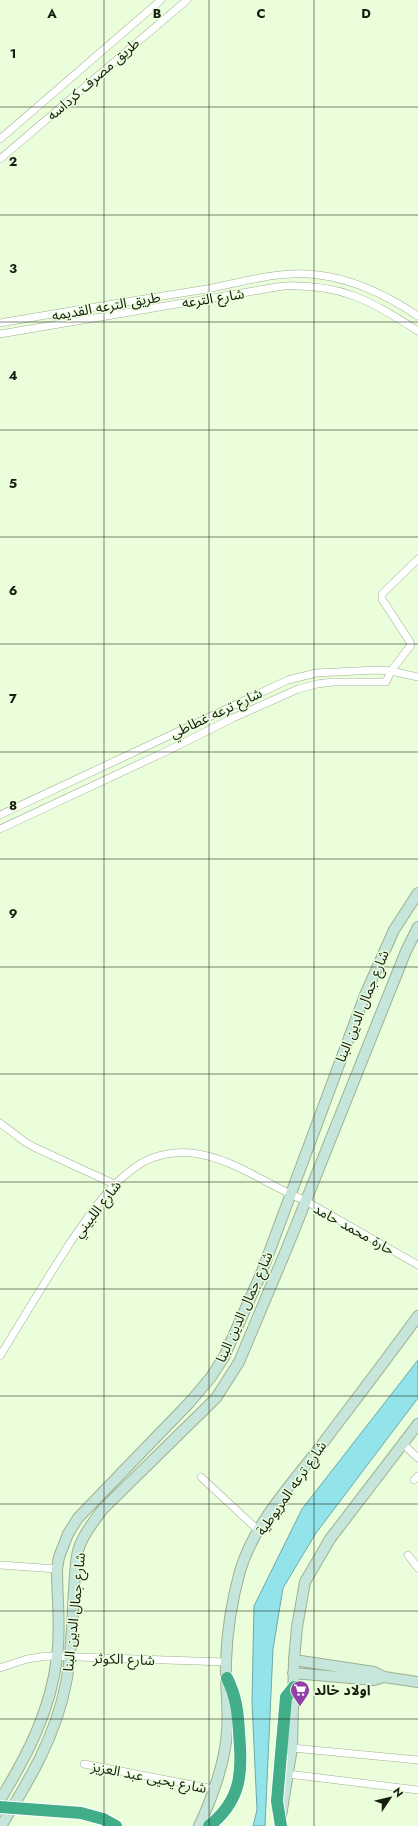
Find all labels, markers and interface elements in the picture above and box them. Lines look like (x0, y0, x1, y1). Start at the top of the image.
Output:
text: A (46, 4, 57, 23)
text: B (153, 4, 162, 23)
text: C (256, 4, 266, 23)
text: D (361, 4, 371, 23)
street label: طريق مصرف كرداسه (42, 33, 144, 125)
text: 1 (10, 44, 16, 63)
text: 2 (9, 152, 17, 171)
text: 3 (9, 259, 17, 278)
street label: شارع الترعه (180, 283, 246, 314)
street label: طريق الترعه القديمه (50, 287, 162, 325)
text: 4 (8, 366, 18, 385)
text: 5 (9, 474, 17, 493)
text: 6 (9, 581, 18, 600)
street label: شارع ترعه غطاطي (167, 683, 266, 744)
text: 7 (9, 689, 17, 708)
text: 8 (9, 796, 17, 815)
text: 9 (9, 904, 18, 923)
street label: شارع جمال الدين البنا (330, 947, 395, 1066)
street label: شارع اللبيني (68, 1176, 127, 1243)
street label: حارة محمد حامد (310, 1198, 398, 1260)
street label: شارع جمال الدين البنا (211, 1248, 278, 1366)
street label: شارع ترعه المريوطية (251, 1437, 332, 1540)
street label: شارع جمال الدين البنا (58, 1552, 91, 1673)
street label: شارع الكوثر (92, 1648, 155, 1671)
supermarket icon: اولاد خالد (289, 1679, 311, 1707)
place label: اولاد خالد (314, 1680, 371, 1700)
street label: شارع يحيى عبد العزيز (89, 1756, 208, 1799)
north arrow (370, 1778, 410, 1818)
text: N (389, 1784, 407, 1800)

